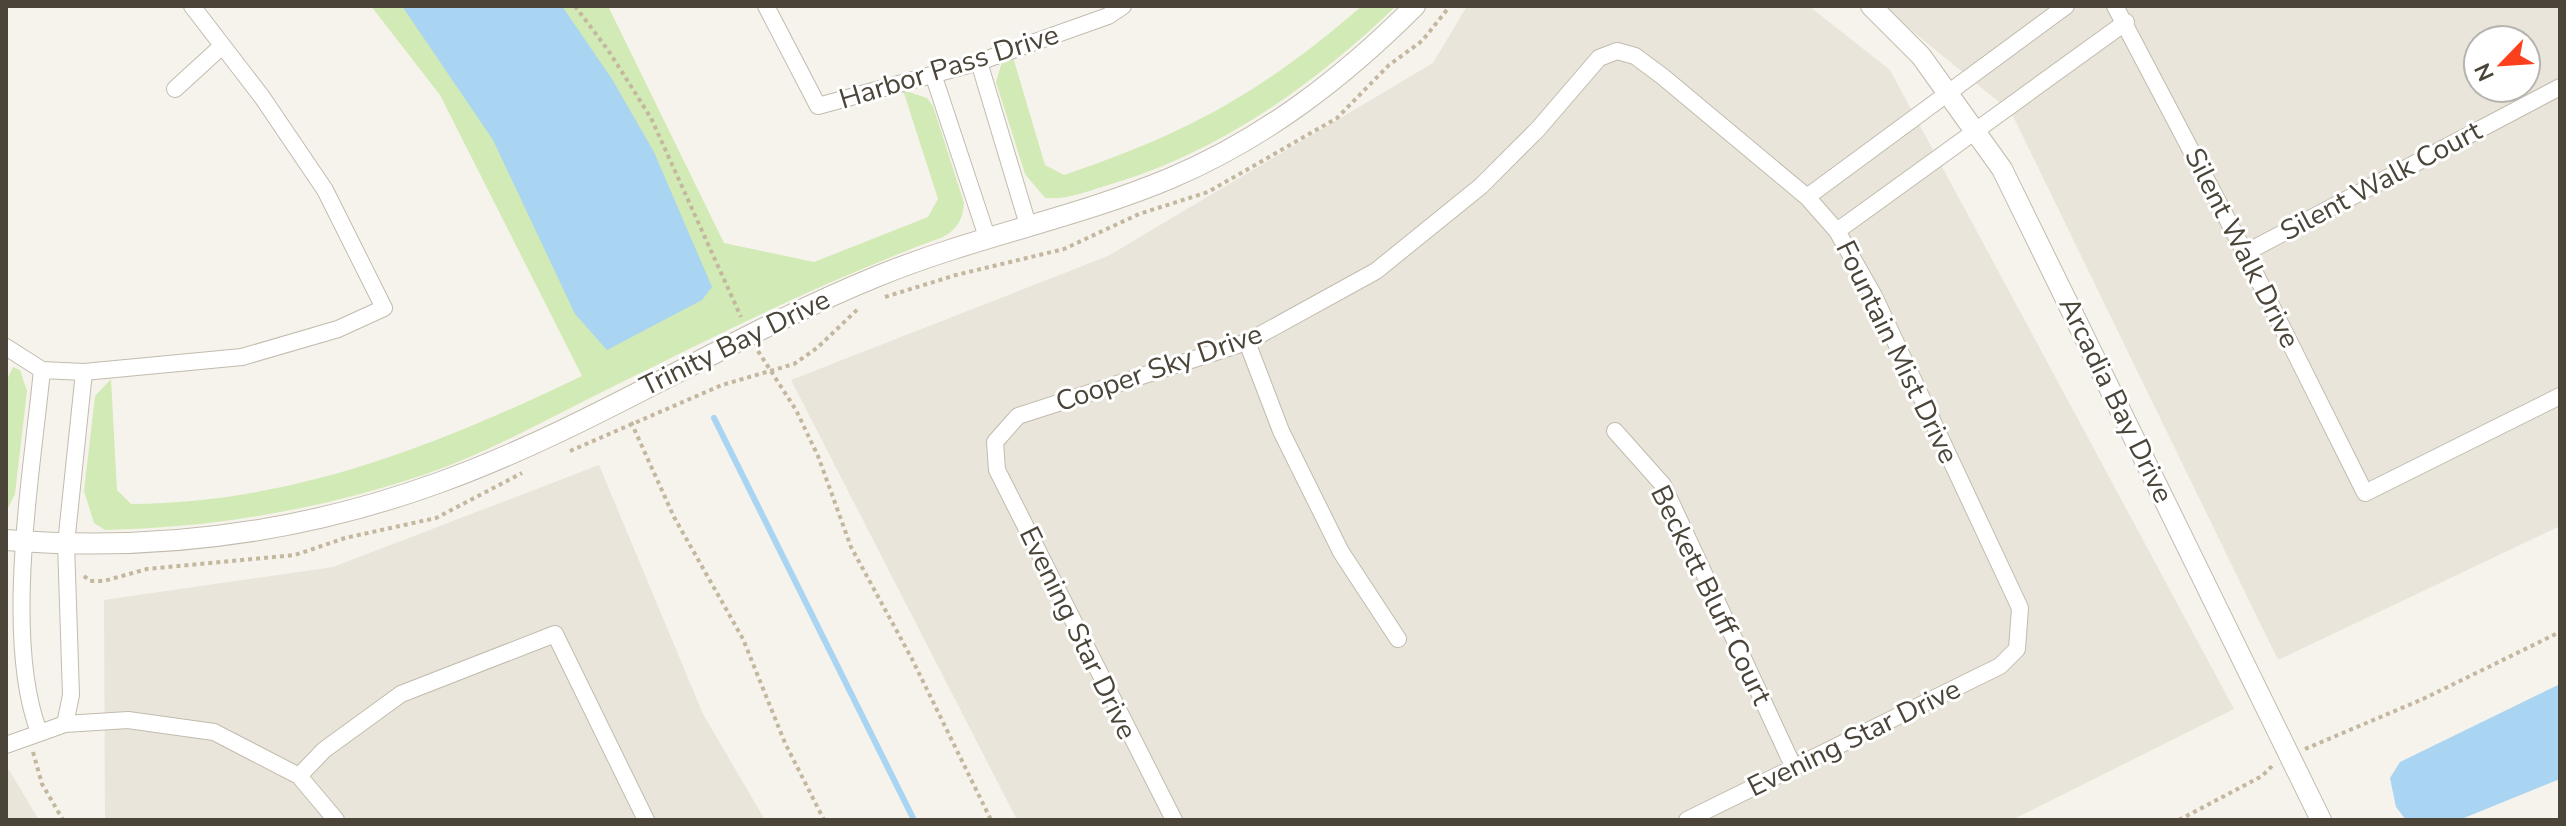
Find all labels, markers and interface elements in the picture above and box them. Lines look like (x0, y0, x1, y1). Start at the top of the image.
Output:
street label: Harbor Pass Drive (835, 16, 1063, 118)
north arrow (2462, 24, 2542, 104)
text: N (2468, 58, 2502, 86)
street label: Silent Walk Court (2274, 112, 2489, 250)
street label: Silent Walk Drive (2175, 142, 2309, 354)
street label: Fountain Mist Drive (1827, 234, 1967, 470)
street label: Trinity Bay Drive (634, 281, 836, 405)
street label: Arcadia Bay Drive (2050, 291, 2182, 509)
street label: Cooper Sky Drive (1051, 315, 1267, 421)
street label: Beckett Bluff Court (1641, 479, 1781, 711)
street label: Evening Star Drive (1010, 520, 1146, 746)
street label: Evening Star Drive (1741, 670, 1967, 806)

